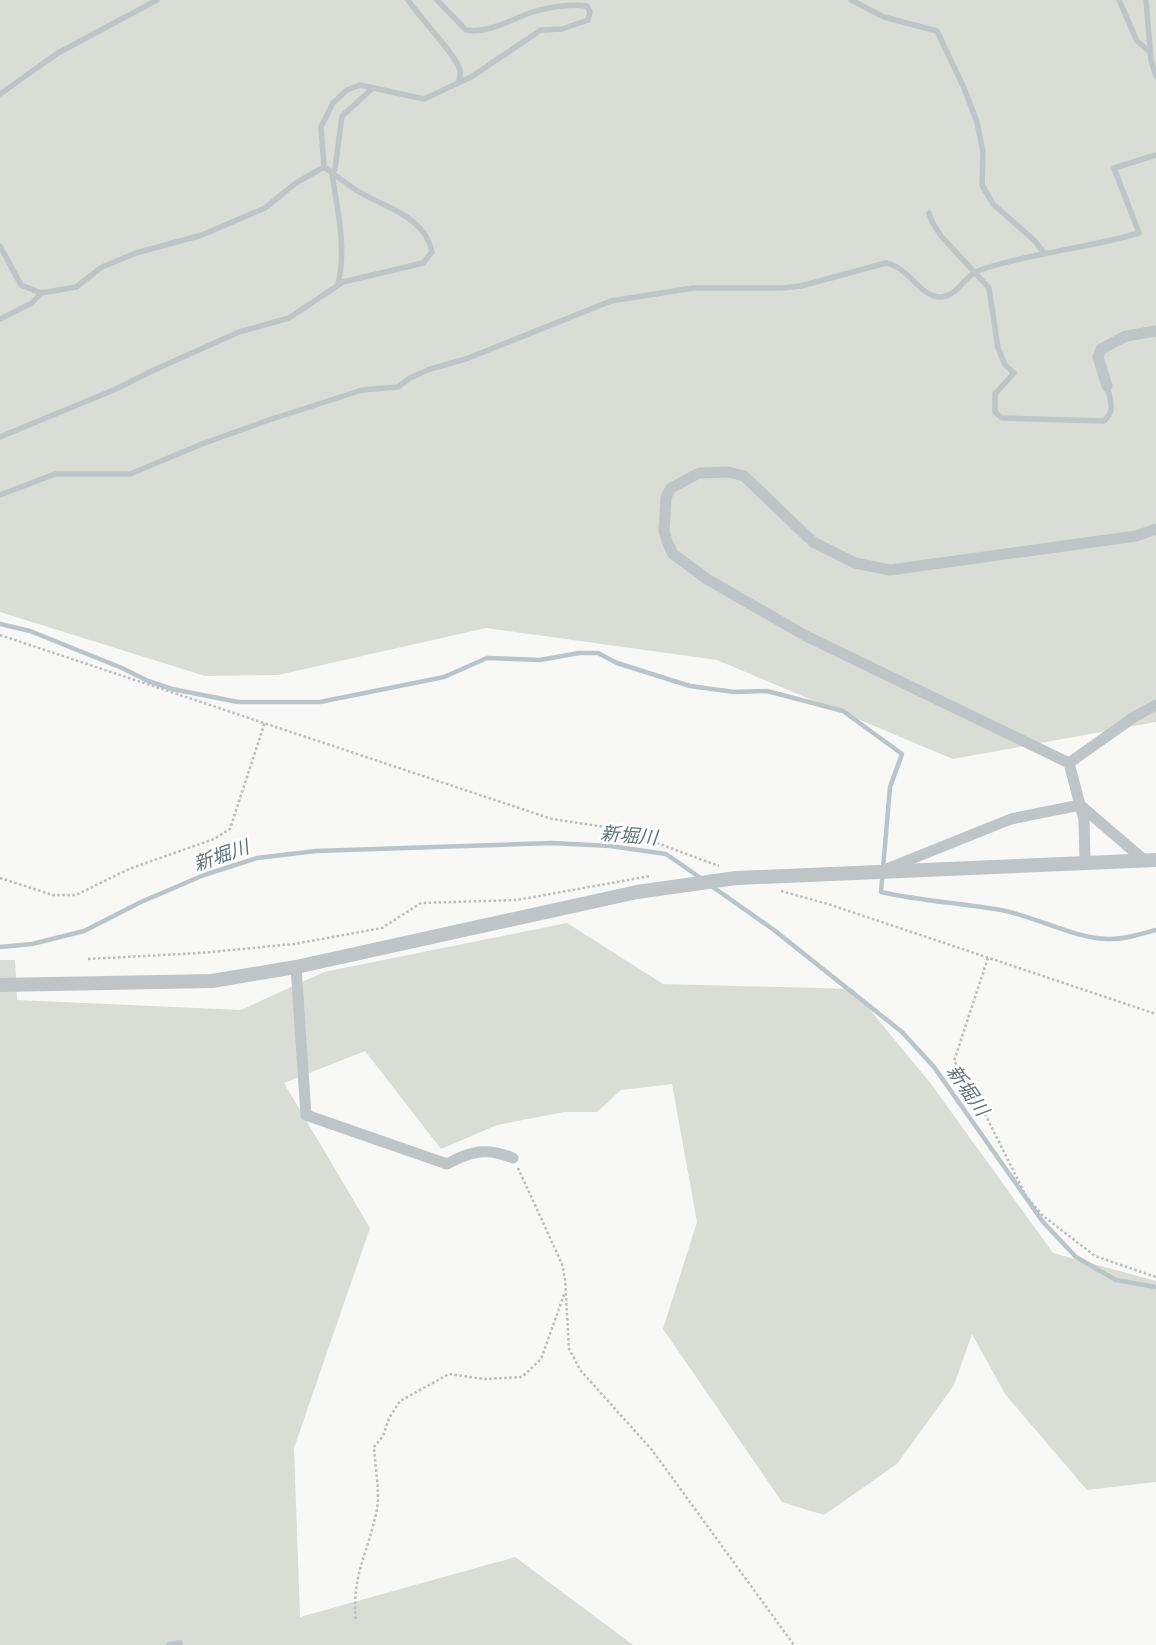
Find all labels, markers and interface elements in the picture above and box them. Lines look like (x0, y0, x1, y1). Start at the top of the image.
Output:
water label: 新堀川 (600, 821, 660, 850)
water label: 新堀川 (190, 834, 254, 876)
water label: 新堀川 (942, 1060, 995, 1122)

